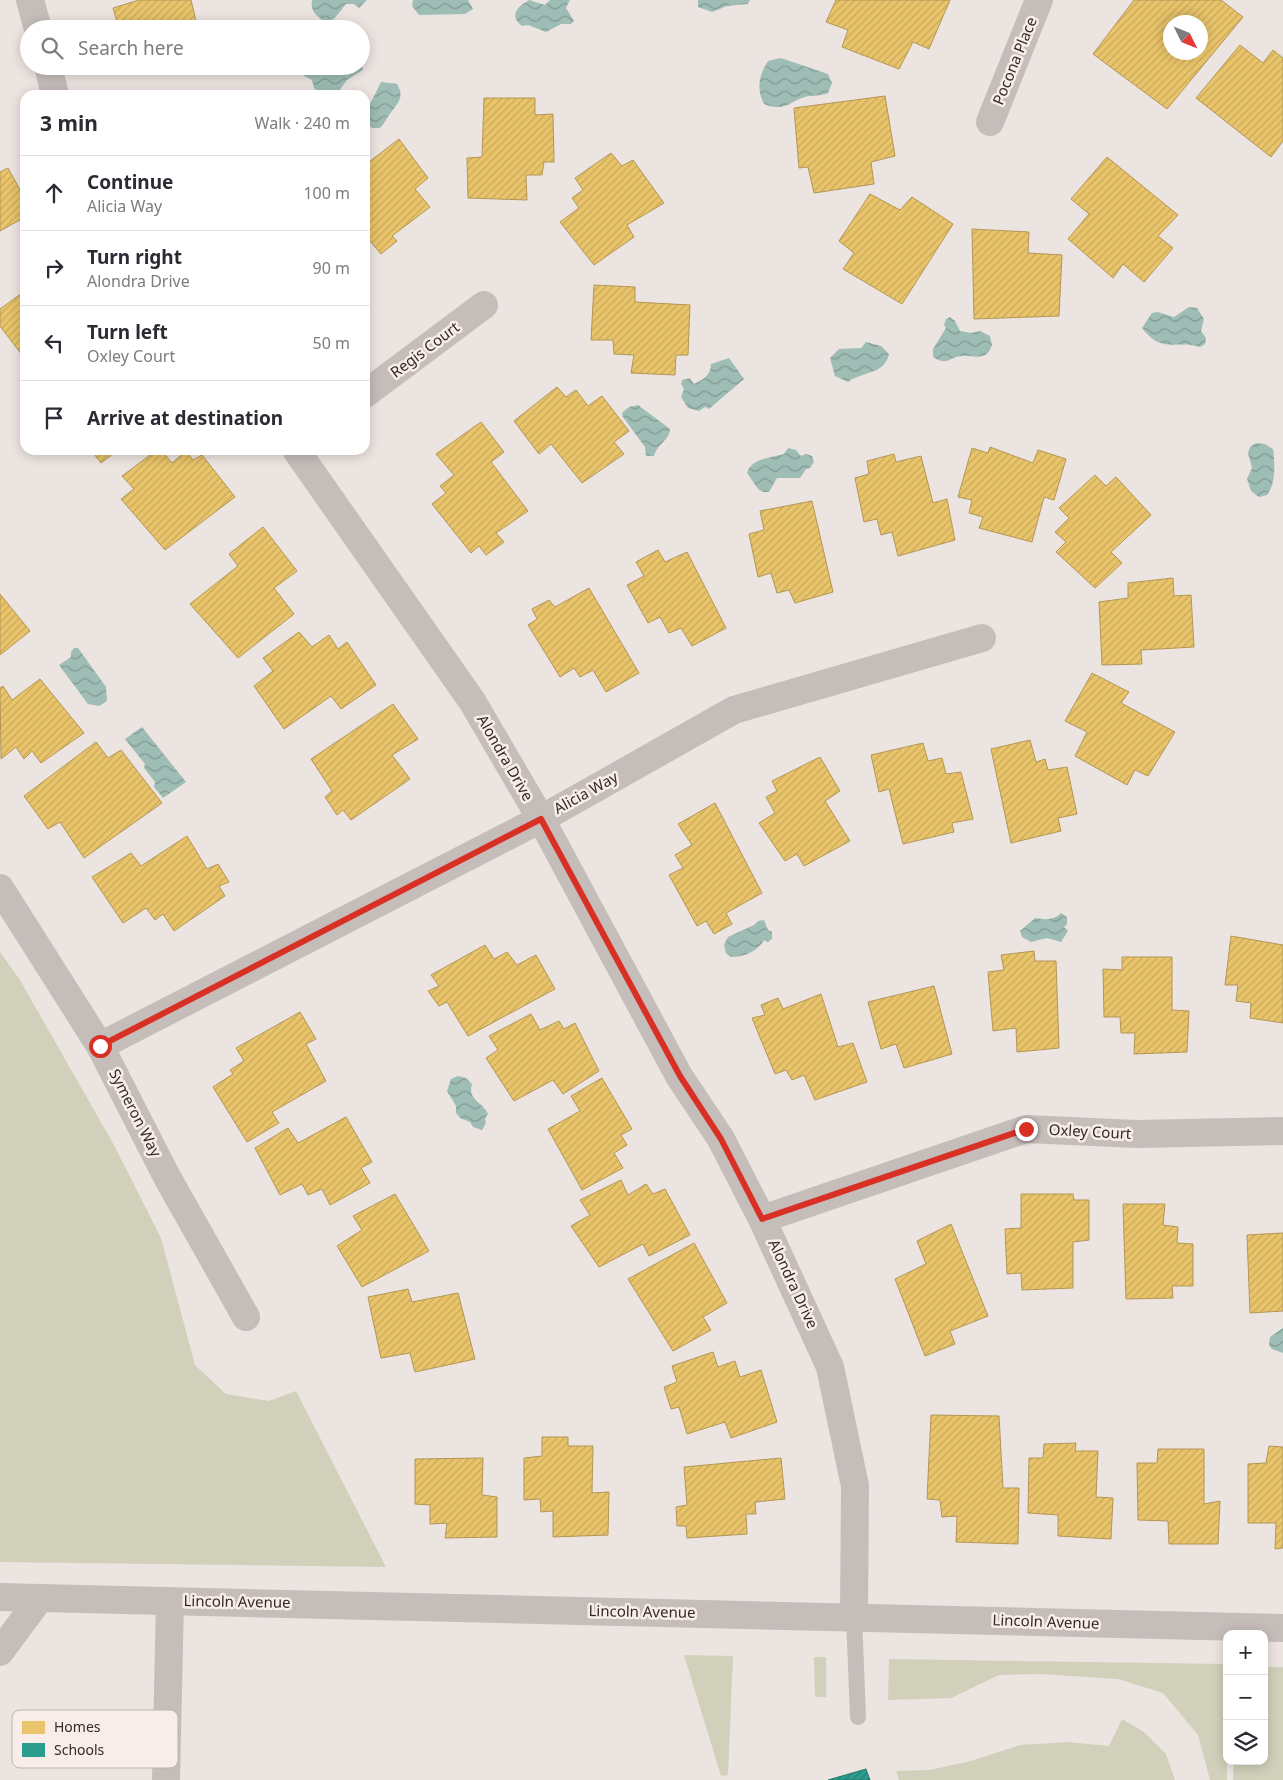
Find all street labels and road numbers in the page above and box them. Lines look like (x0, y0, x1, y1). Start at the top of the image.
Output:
street label: Pocona Place (987, 14, 1041, 107)
street label: Regis Court (386, 316, 463, 382)
street label: Alondra Drive (473, 711, 539, 804)
street label: Alicia Way (550, 766, 621, 818)
street label: Symeron Way (105, 1065, 167, 1160)
street label: Oxley Court (1048, 1119, 1132, 1143)
street label: Alondra Drive (764, 1236, 823, 1331)
street label: Lincoln Avenue (183, 1590, 291, 1612)
street label: Lincoln Avenue (588, 1600, 696, 1622)
street label: Lincoln Avenue (992, 1609, 1100, 1633)

